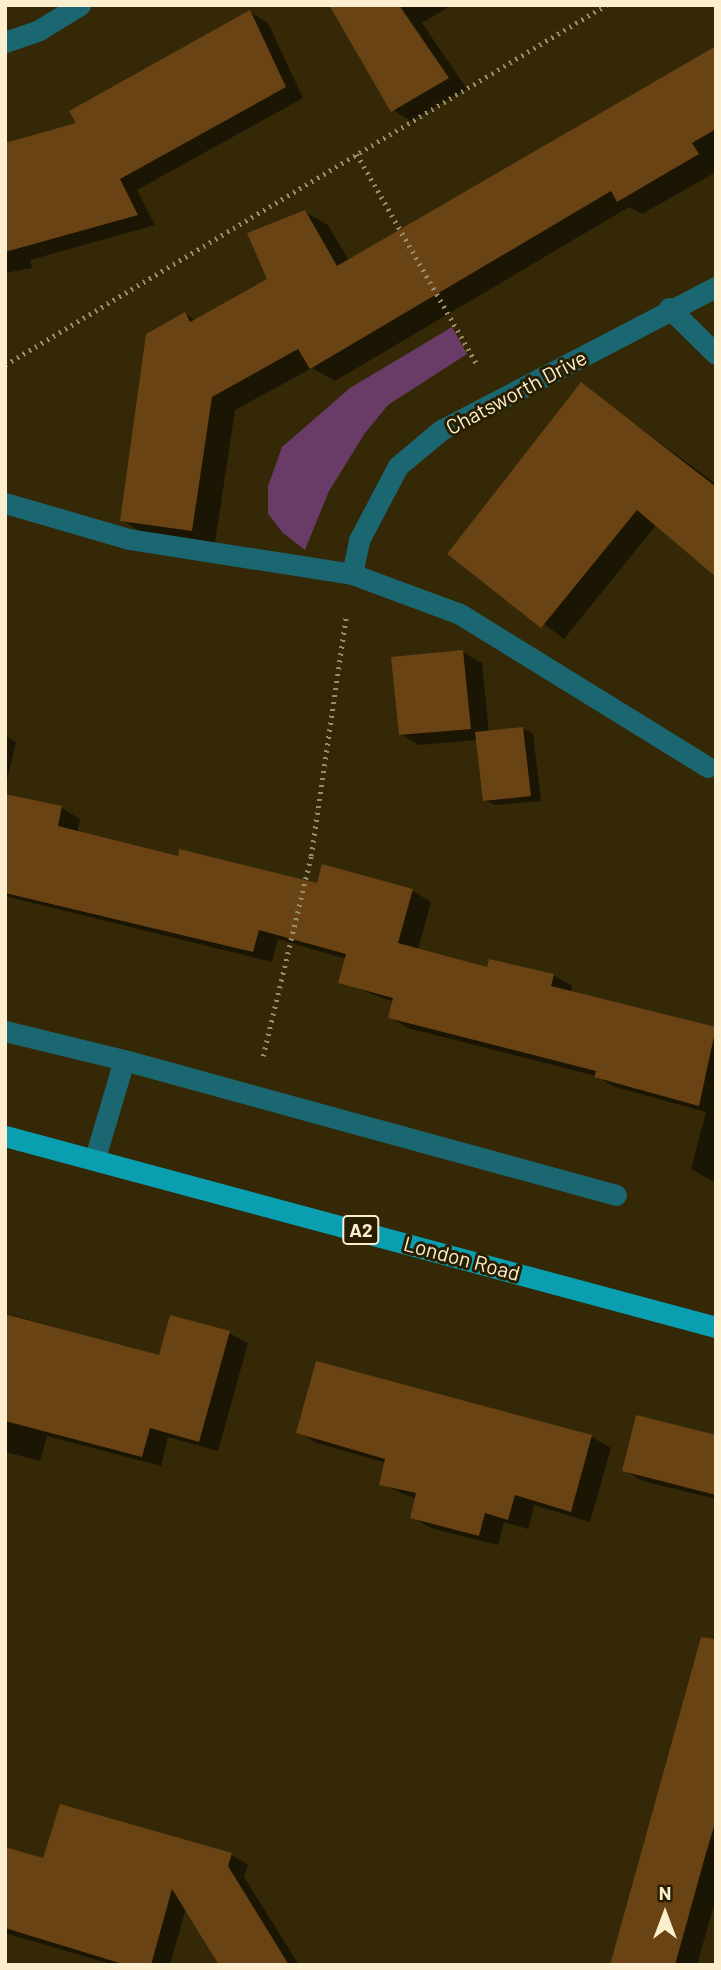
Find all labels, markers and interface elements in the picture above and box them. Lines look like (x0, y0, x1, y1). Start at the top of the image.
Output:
street label: Chatsworth Drive (441, 344, 591, 440)
road number: A2 (342, 1214, 380, 1246)
street label: London Road (401, 1230, 523, 1286)
north arrow (630, 1879, 700, 1949)
text: N (659, 1881, 671, 1904)

